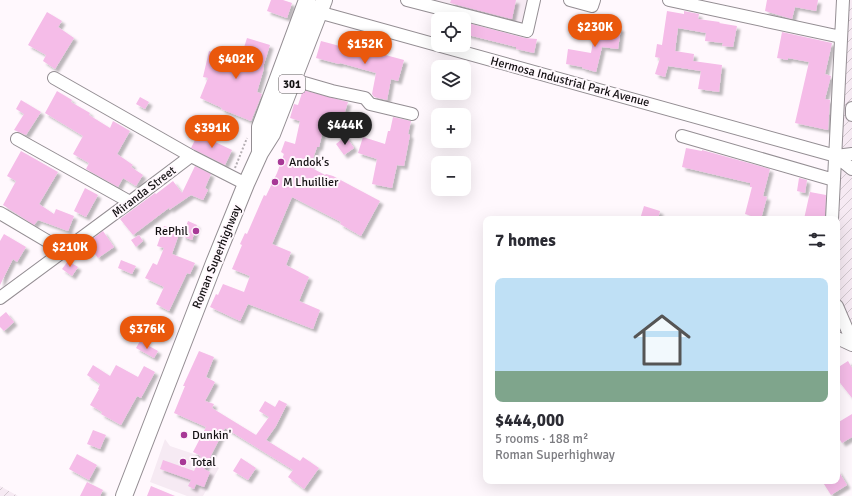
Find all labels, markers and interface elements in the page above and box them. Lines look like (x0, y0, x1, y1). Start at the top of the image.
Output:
map controls (431, 12, 471, 196)
button: locate (431, 12, 471, 52)
pin: $230K (567, 14, 623, 48)
text: $230K (577, 19, 613, 35)
pin: $152K (337, 31, 393, 65)
text: $152K (347, 36, 383, 52)
pin: $402K (208, 46, 264, 80)
text: $402K (218, 51, 254, 67)
street label: Hermosa Industrial Park Avenue (489, 54, 651, 110)
button: layers (431, 60, 471, 100)
road number: 301 (279, 75, 305, 93)
button: + (431, 108, 471, 148)
pin: $444K (317, 112, 373, 146)
pin: $391K (184, 115, 240, 149)
text: $444K (327, 117, 363, 133)
text: $391K (194, 120, 230, 136)
place label: Andok's (289, 155, 329, 170)
button: − (431, 156, 471, 196)
marker: Andok's (276, 157, 286, 167)
street label: Miranda Street (109, 163, 179, 221)
place label: M Lhuillier (283, 175, 339, 190)
marker: M Lhuillier (270, 177, 280, 187)
street label: Roman Superhighway (189, 203, 245, 311)
place label: RePhil (155, 224, 188, 239)
marker: RePhil (191, 226, 201, 236)
icon: filters (806, 229, 828, 251)
text: 7 homes (495, 230, 556, 251)
pin: $210K (42, 234, 98, 268)
text: $210K (52, 239, 88, 255)
icon: home (626, 304, 698, 376)
pin: $376K (119, 316, 175, 350)
text: $376K (129, 321, 165, 337)
text: $444,000 (495, 410, 564, 431)
place label: Dunkin' (192, 428, 231, 443)
marker: Dunkin' (179, 430, 189, 440)
text: 5 rooms · 188 m² (495, 431, 588, 447)
text: Roman Superhighway (495, 447, 615, 463)
place label: Total (191, 455, 216, 470)
marker: Total (178, 457, 188, 467)

